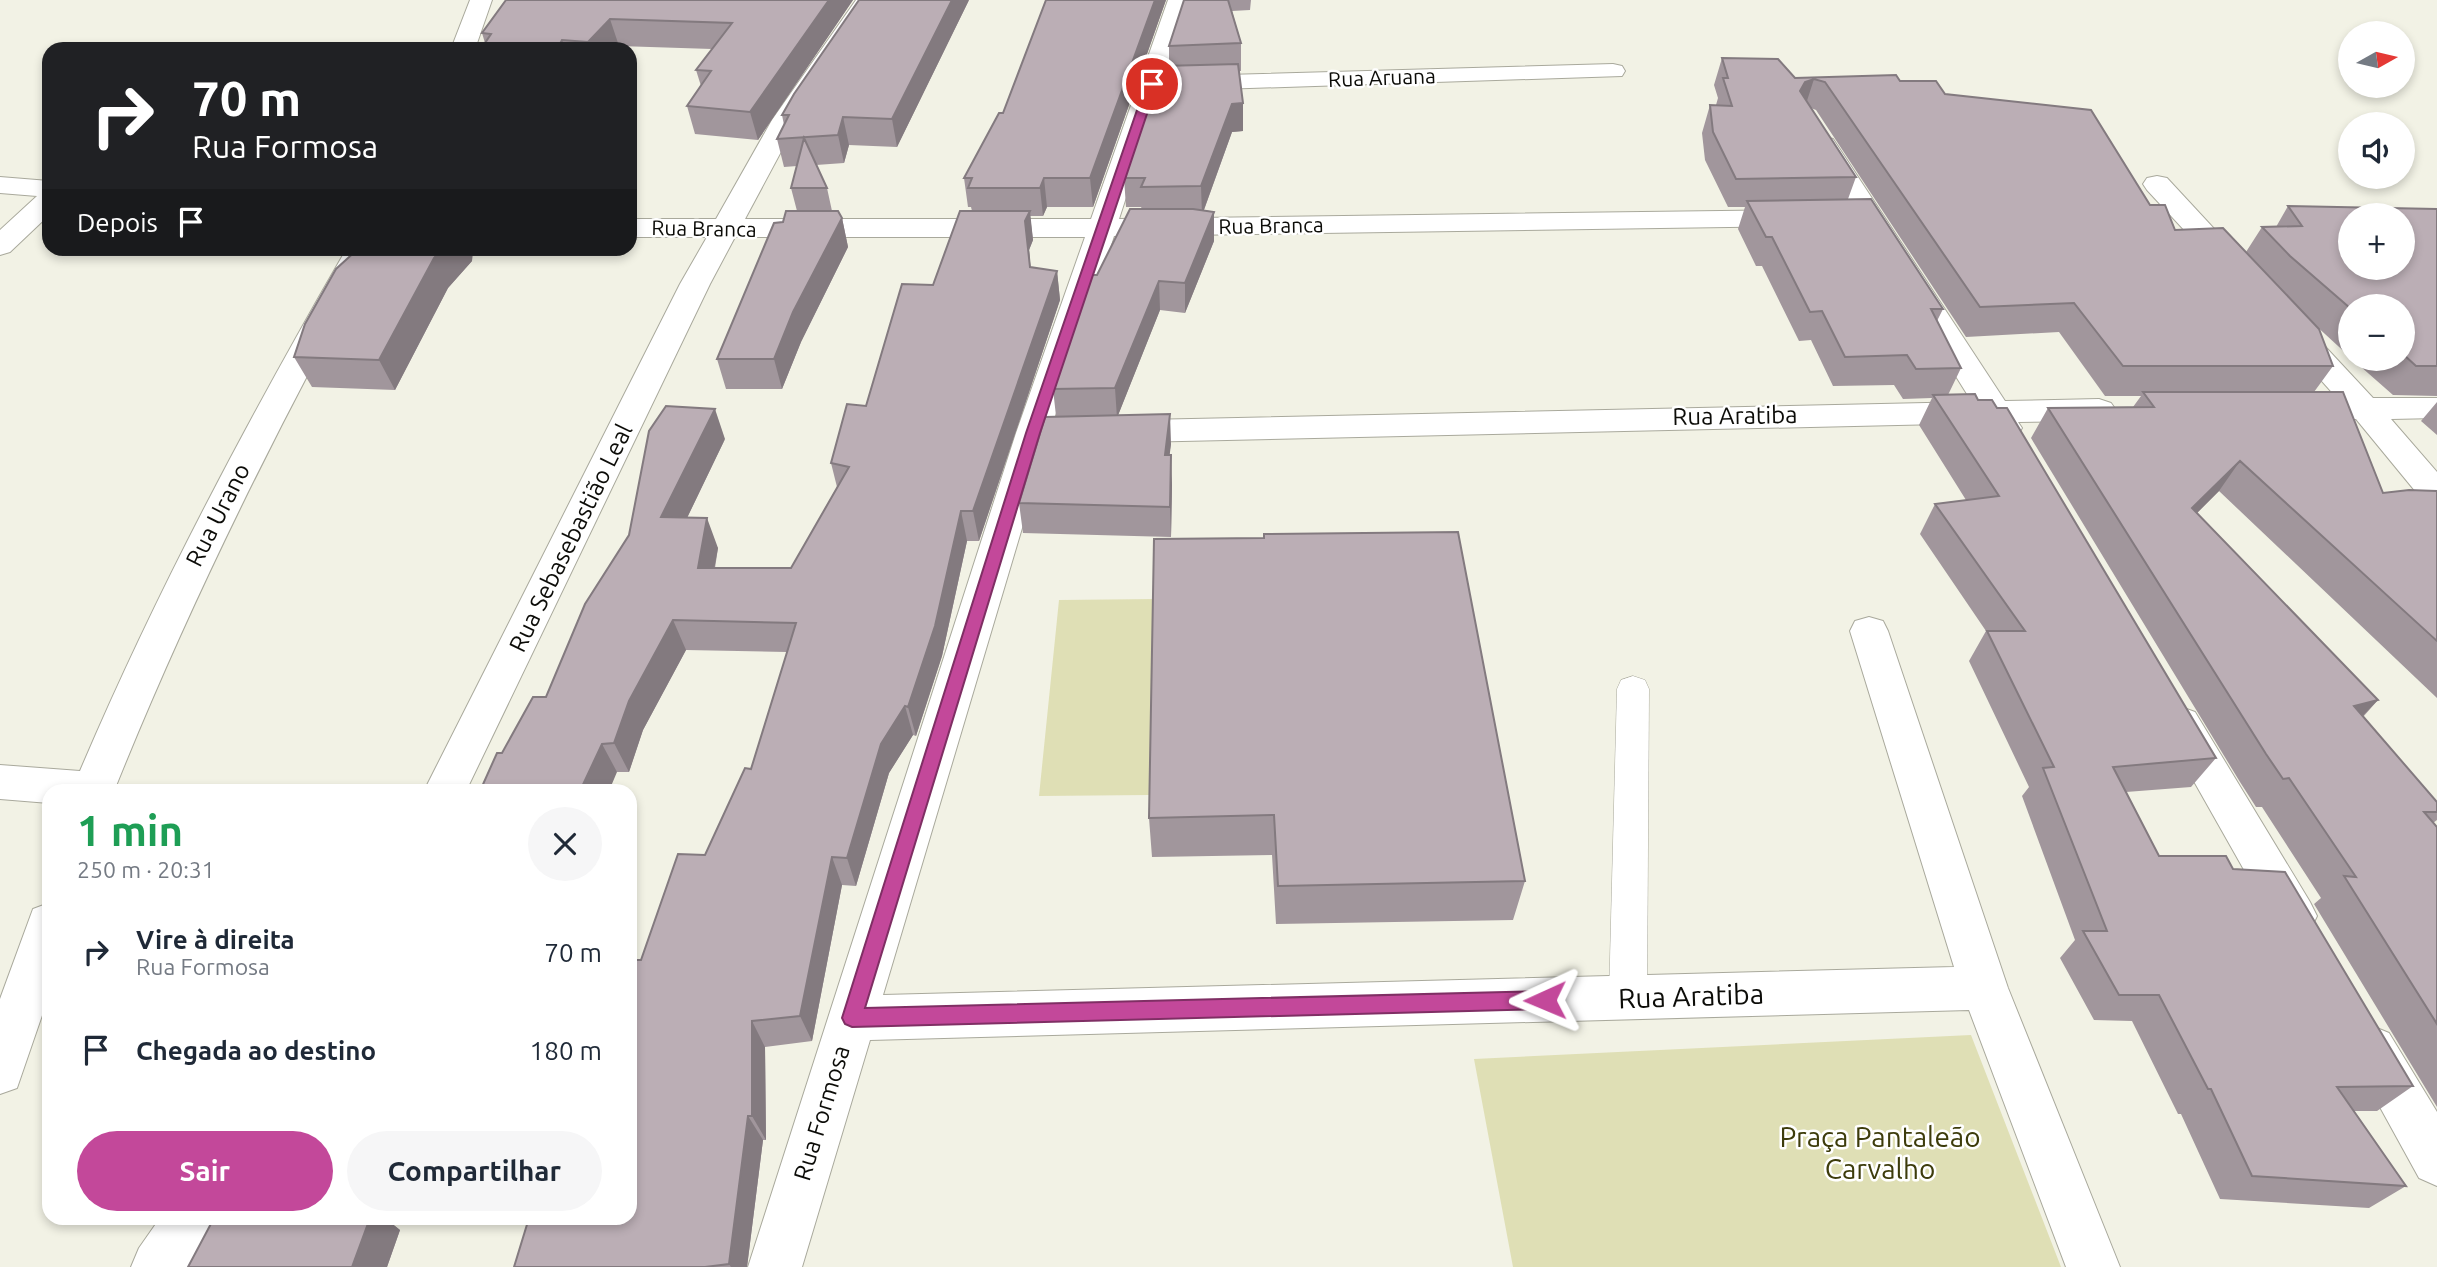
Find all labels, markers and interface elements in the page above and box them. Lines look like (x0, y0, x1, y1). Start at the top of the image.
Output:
north arrow (2338, 21, 2415, 98)
map controls (2338, 21, 2415, 371)
pin (1122, 54, 1182, 114)
street label: Rua Aruana (1328, 63, 1436, 91)
icon: arrive (1133, 65, 1171, 103)
icon: right (77, 70, 168, 161)
text: 70 m (192, 70, 301, 125)
button: sound (2338, 112, 2415, 189)
text: Rua Formosa (192, 128, 378, 164)
icon: arrive (172, 203, 210, 241)
button: + (2338, 203, 2415, 280)
text: Depois (77, 208, 158, 237)
street label: Rua Branca (1218, 212, 1324, 238)
street label: Rua Branca (651, 215, 757, 241)
button: − (2338, 294, 2415, 371)
street label: Rua Aratiba (1672, 401, 1798, 430)
street label: Rua Sebasebastião Leal (504, 419, 638, 656)
street label: Rua Urano (180, 459, 255, 571)
text: 1 min (77, 807, 183, 854)
button: close (528, 807, 602, 881)
text: 250 m · 20:31 (77, 857, 215, 882)
text: Vire à direita (136, 925, 295, 954)
icon: right (77, 933, 115, 971)
text: 70 m (544, 938, 602, 967)
text: Rua Formosa (136, 954, 270, 979)
position arrow (1508, 963, 1582, 1037)
street label: Rua Aratiba (1617, 977, 1764, 1014)
icon: arrive (77, 1031, 115, 1069)
text: Chegada ao destino (136, 1036, 376, 1065)
text: 180 m (530, 1036, 602, 1065)
street label: Rua Formosa (788, 1042, 855, 1184)
park label: Praça Pantaleão Carvalho (1779, 1121, 1981, 1184)
button: Sair (77, 1131, 333, 1211)
button: Compartilhar (347, 1131, 602, 1211)

